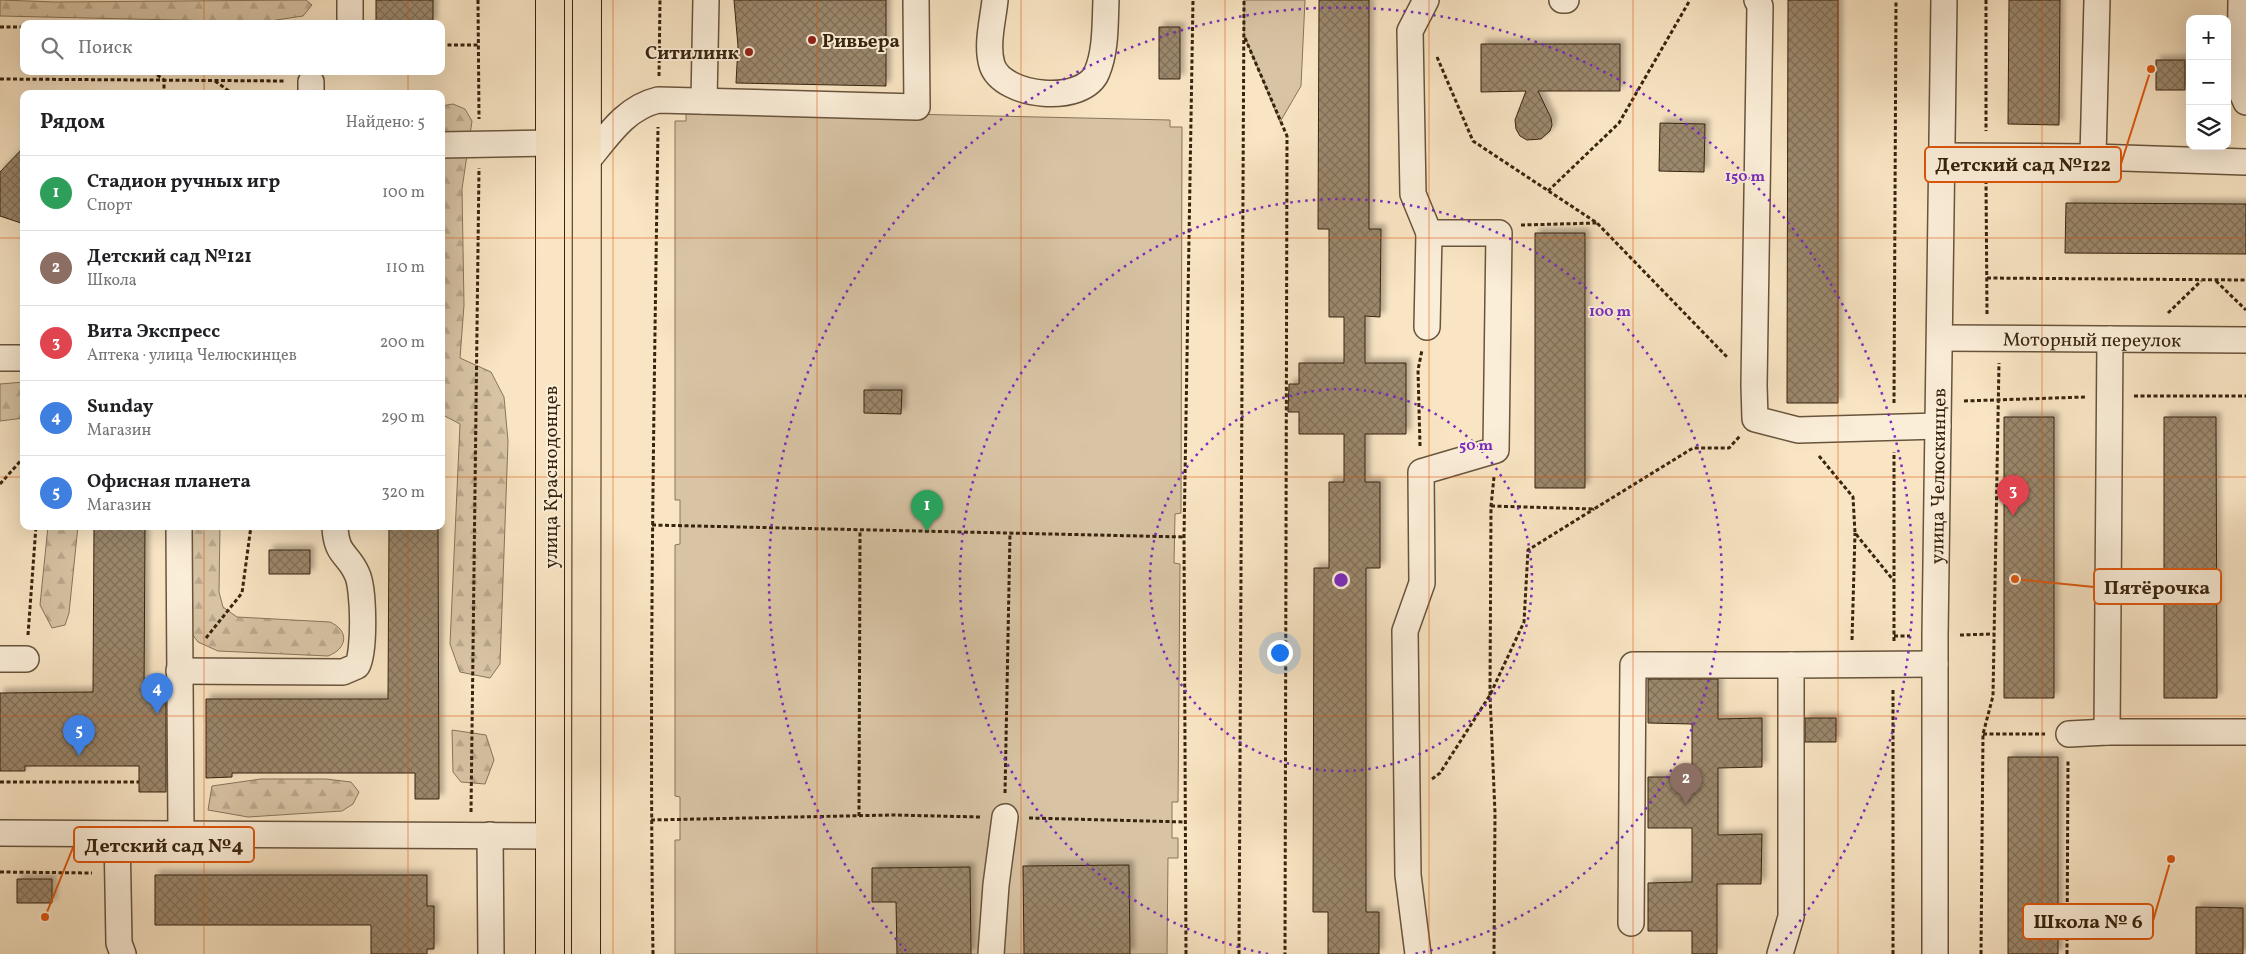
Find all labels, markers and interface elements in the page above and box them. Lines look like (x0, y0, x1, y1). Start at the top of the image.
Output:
map controls (2186, 15, 2231, 150)
button: + (2186, 15, 2231, 60)
search box (20, 20, 445, 75)
place label: Ривьера (822, 29, 900, 55)
icon: search (38, 34, 66, 62)
marker: Ривьера (806, 34, 818, 46)
text: Поиск (78, 35, 132, 61)
place label: Ситилинк (645, 41, 740, 67)
marker: Ситилинк (743, 46, 755, 58)
button: − (2186, 60, 2231, 105)
button: layers (2186, 105, 2231, 150)
text: Рядом (40, 108, 105, 137)
text: Найдено: 5 (346, 112, 425, 134)
callout: Детский сад №122 (1925, 147, 2121, 182)
text: Детский сад №122 (1935, 152, 2111, 180)
text: 150 m (1725, 167, 1765, 188)
text: Стадион ручных игр (87, 169, 280, 195)
text: 1 (53, 182, 59, 204)
text: 100 m (382, 182, 425, 204)
text: Спорт (87, 195, 132, 217)
text: Детский сад №121 (87, 244, 252, 270)
text: 2 (52, 257, 60, 279)
text: 110 m (386, 257, 425, 279)
text: Школа (87, 270, 137, 292)
text: 100 m (1589, 302, 1632, 323)
text: Вита Экспресс (87, 319, 220, 345)
street label: Моторный переулок (2003, 327, 2181, 355)
text: 3 (52, 332, 60, 354)
text: 200 m (380, 332, 425, 354)
text: Аптека · улица Челюскинцев (87, 345, 297, 367)
street label: улица Краснодонцев (539, 386, 565, 568)
street label: улица Челюскинцев (1925, 388, 1953, 564)
text: Sunday (87, 394, 153, 420)
text: 4 (51, 407, 61, 429)
text: 290 m (381, 407, 425, 429)
text: Магазин (87, 420, 151, 442)
text: 50 m (1459, 436, 1493, 457)
text: Офисная планета (87, 469, 251, 495)
pin: 3 (1997, 475, 2029, 516)
text: 5 (52, 482, 60, 504)
text: 320 m (381, 482, 425, 504)
pin: 1 (911, 490, 943, 531)
text: Магазин (87, 495, 151, 517)
callout: Пятёрочка (2094, 569, 2221, 604)
centre of rings (1332, 571, 1350, 589)
text: Пятёрочка (2104, 575, 2210, 603)
your location (1267, 640, 1293, 666)
pin: 4 (141, 673, 173, 714)
pin: 5 (63, 715, 95, 756)
pin: 2 (1670, 763, 1702, 804)
callout: Детский сад №4 (74, 827, 254, 862)
text: Детский сад №4 (84, 833, 244, 861)
callout: Школа № 6 (2023, 904, 2153, 939)
text: Школа № 6 (2033, 909, 2143, 937)

